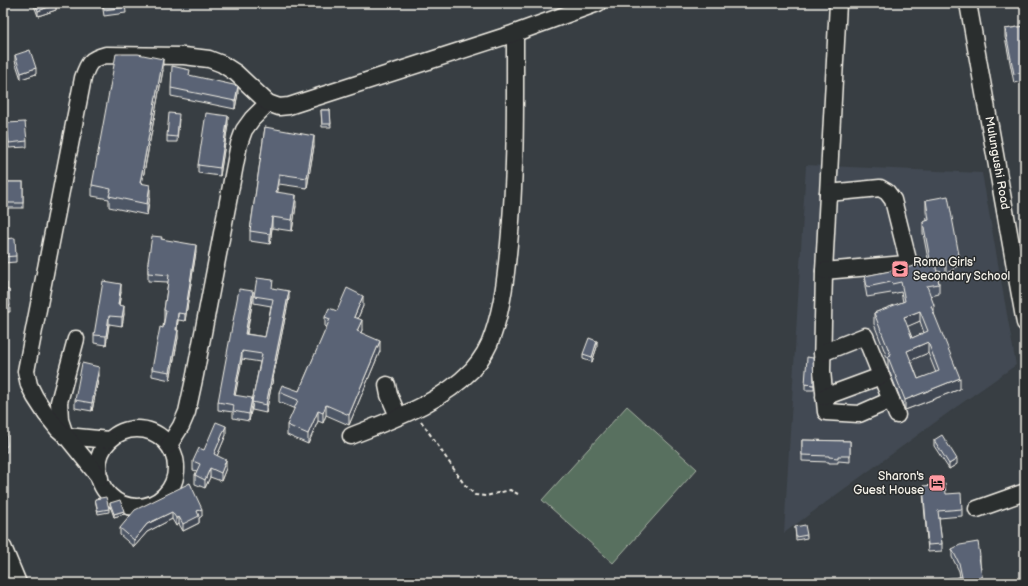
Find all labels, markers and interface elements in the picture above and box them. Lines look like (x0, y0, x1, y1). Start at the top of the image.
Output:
street label: Mulungushi Road (981, 115, 1013, 211)
place label: Roma Girls' Secondary School (913, 255, 1010, 284)
school or university icon: Roma Girls' Secondary School (890, 259, 910, 279)
place label: Sharon's Guest House (853, 469, 924, 498)
hotel icon: Sharon's Guest House (927, 473, 947, 493)

